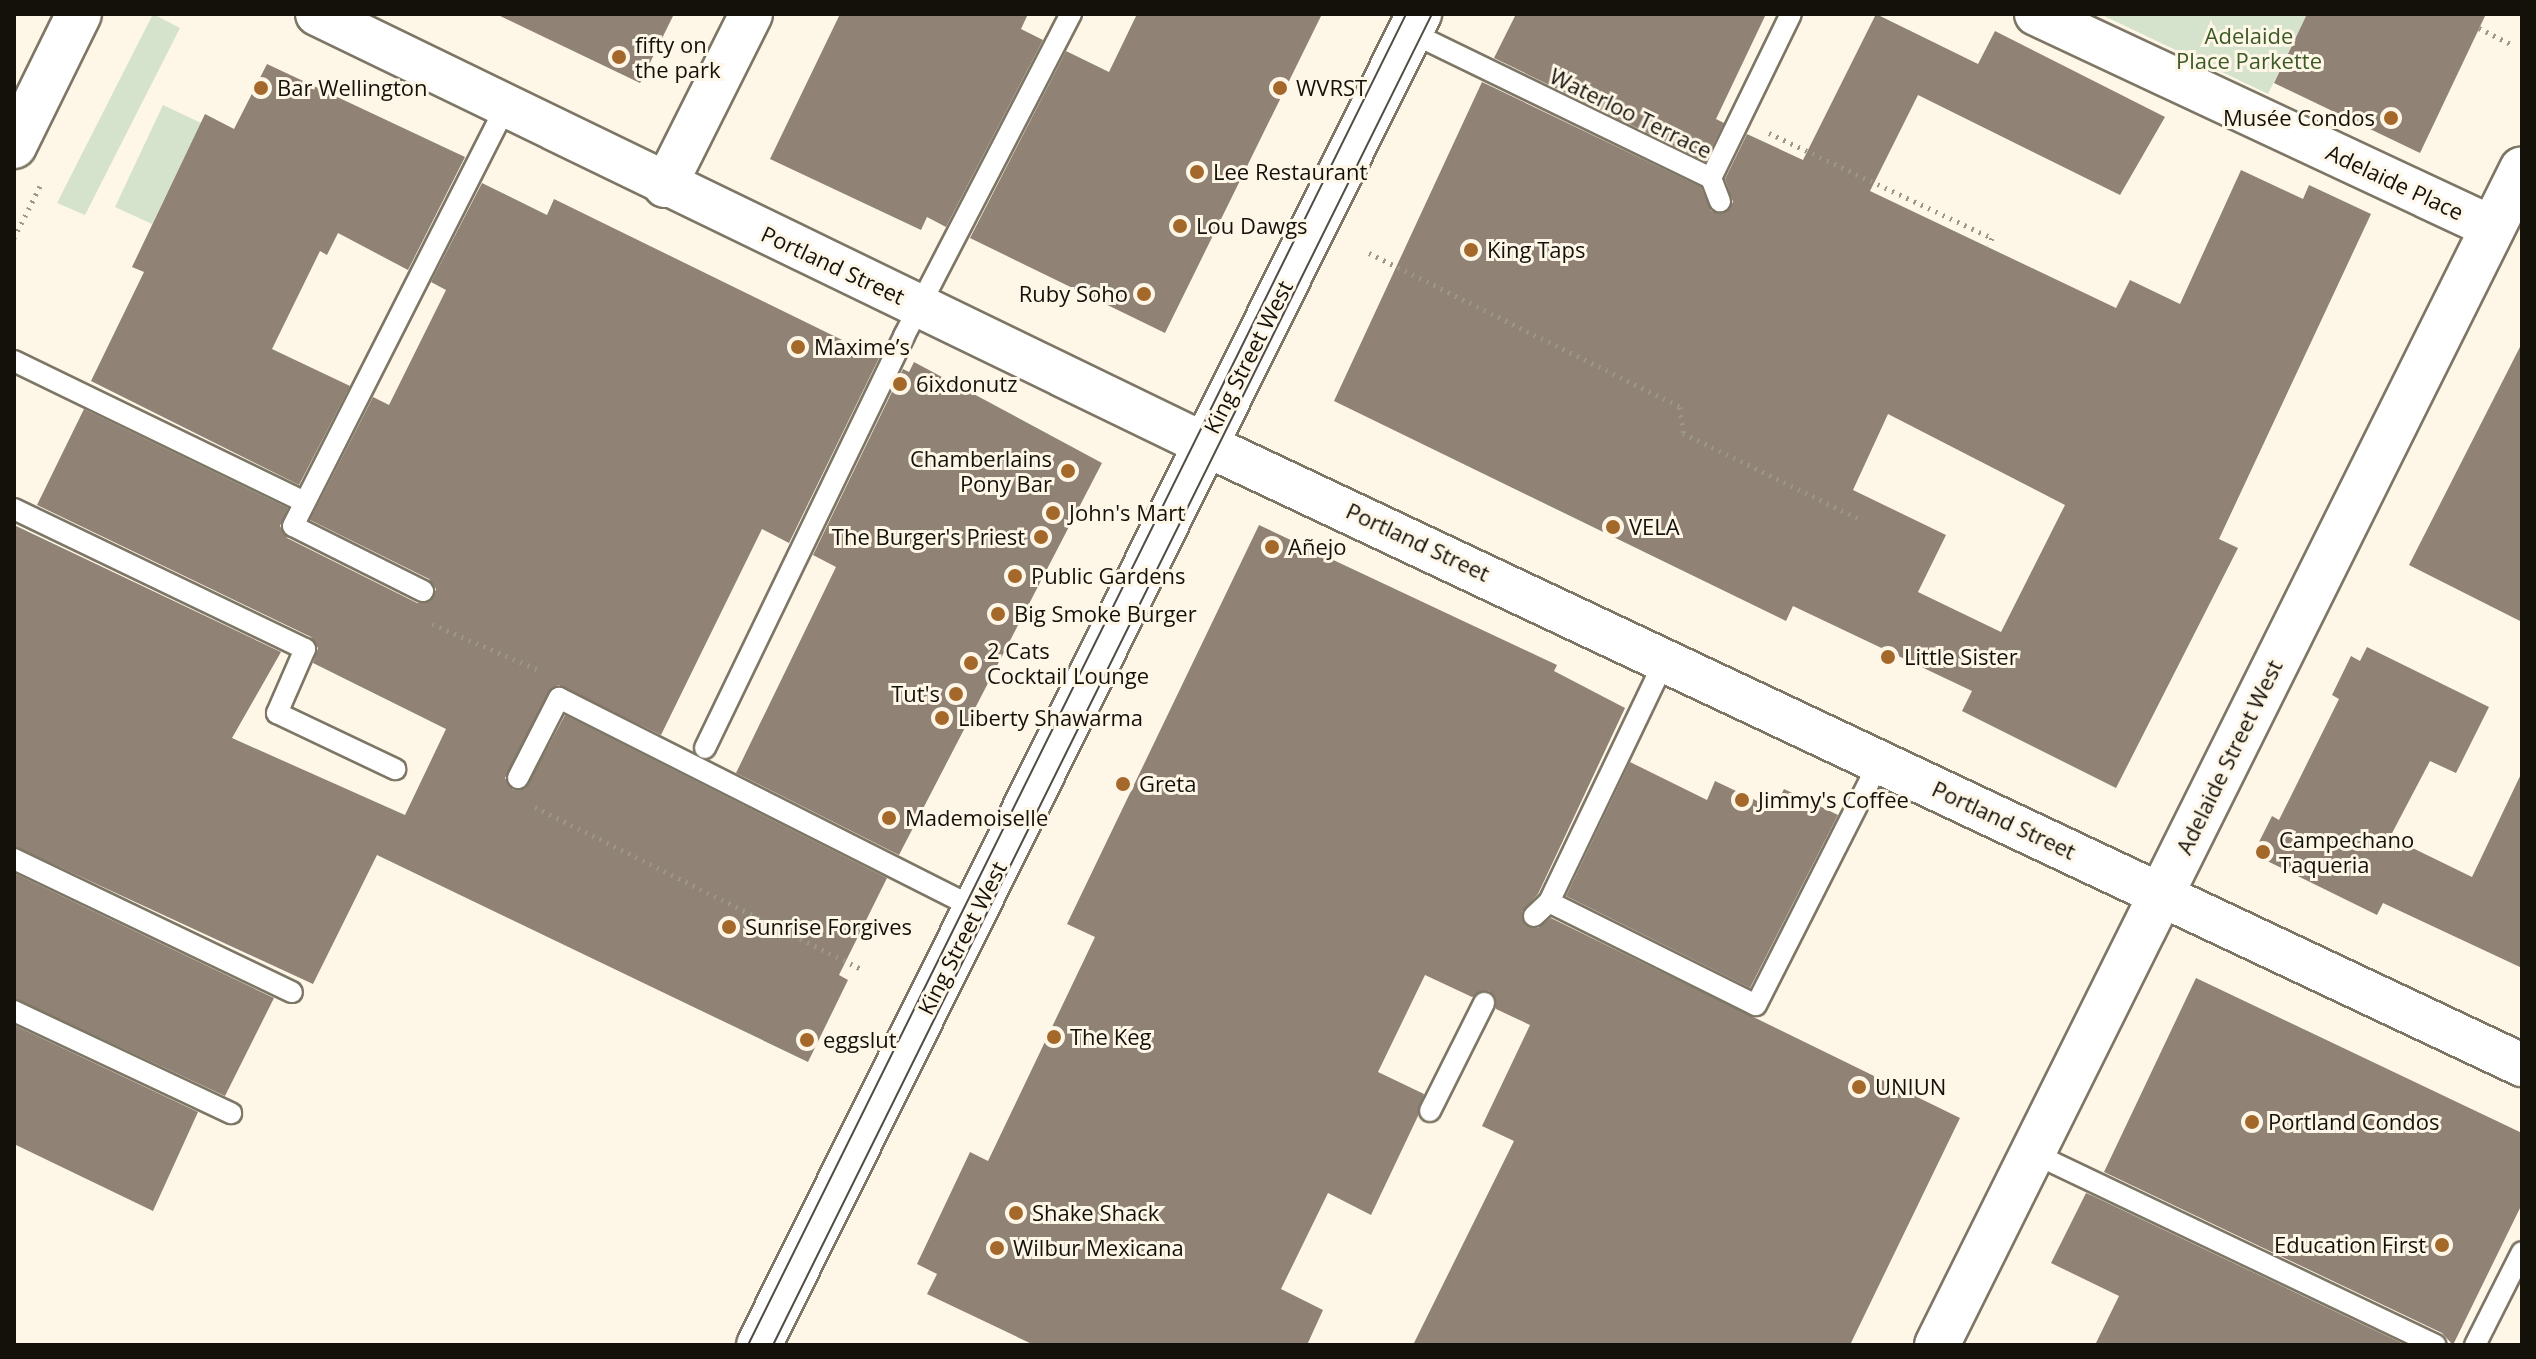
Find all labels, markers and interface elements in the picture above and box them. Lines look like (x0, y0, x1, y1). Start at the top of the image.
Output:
park label: Adelaide Place Parkette (2176, 22, 2322, 74)
place label: fifty on the park (635, 31, 721, 82)
marker: fifty on the park (610, 48, 628, 66)
street label: Waterloo Terrace (1546, 62, 1716, 164)
place label: Bar Wellington (277, 75, 427, 101)
place label: WVRST (1296, 75, 1367, 101)
marker: Bar Wellington (252, 79, 270, 97)
marker: WVRST (1271, 79, 1289, 97)
place label: Musée Condos (2223, 105, 2375, 131)
marker: Musée Condos (2382, 109, 2400, 127)
street label: Adelaide Place (2322, 139, 2468, 225)
place label: Lee Restaurant (1213, 159, 1367, 185)
marker: Lee Restaurant (1188, 163, 1206, 181)
place label: Lou Dawgs (1196, 213, 1308, 239)
marker: Lou Dawgs (1171, 217, 1189, 235)
street label: Portland Street (757, 220, 909, 310)
place label: King Taps (1487, 237, 1585, 263)
marker: King Taps (1462, 241, 1480, 259)
street label: King Street West (1198, 276, 1298, 438)
place label: Ruby Soho (1019, 281, 1128, 307)
marker: Ruby Soho (1135, 285, 1153, 303)
place label: Maxime’s (814, 334, 910, 360)
marker: Maxime’s (789, 338, 807, 356)
place label: 6ixdonutz (916, 371, 1017, 397)
marker: 6ixdonutz (891, 375, 909, 393)
place label: Chamberlains Pony Bar (910, 445, 1052, 496)
marker: Chamberlains Pony Bar (1059, 462, 1077, 480)
street label: Portland Street (1342, 497, 1494, 587)
place label: John's Mart (1069, 500, 1185, 526)
marker: John's Mart (1044, 504, 1062, 522)
place label: VELA (1629, 514, 1680, 540)
marker: VELA (1604, 518, 1622, 536)
place label: The Burger's Priest (832, 524, 1025, 550)
marker: The Burger's Priest (1032, 528, 1050, 546)
place label: Añejo (1288, 534, 1347, 560)
marker: Añejo (1263, 538, 1281, 556)
place label: Public Gardens (1031, 563, 1186, 589)
marker: Public Gardens (1006, 567, 1024, 585)
place label: Big Smoke Burger (1014, 601, 1197, 627)
marker: Big Smoke Burger (989, 605, 1007, 623)
place label: 2 Cats Cocktail Lounge (987, 637, 1149, 688)
place label: Little Sister (1904, 644, 2018, 670)
marker: Little Sister (1879, 648, 1897, 666)
marker: 2 Cats Cocktail Lounge (962, 654, 980, 672)
street label: Adelaide Street West (2171, 656, 2287, 858)
place label: Tut's (891, 681, 940, 707)
marker: Tut's (947, 685, 965, 703)
place label: Liberty Shawarma (958, 705, 1143, 731)
marker: Liberty Shawarma (933, 709, 951, 727)
place label: Greta (1139, 771, 1196, 797)
marker: Greta (1114, 775, 1132, 793)
street label: Portland Street (1928, 775, 2080, 865)
place label: Jimmy's Coffee (1758, 787, 1909, 813)
marker: Jimmy's Coffee (1733, 791, 1751, 809)
place label: Mademoiselle (905, 805, 1048, 831)
marker: Mademoiselle (880, 809, 898, 827)
place label: Campechano Taqueria (2279, 826, 2414, 878)
marker: Campechano Taqueria (2254, 843, 2272, 861)
street label: King Street West (912, 857, 1012, 1019)
place label: Sunrise Forgives (745, 914, 912, 940)
marker: Sunrise Forgives (720, 918, 738, 936)
place label: The Keg (1070, 1024, 1151, 1050)
place label: eggslut (823, 1027, 897, 1053)
marker: The Keg (1045, 1028, 1063, 1046)
marker: eggslut (798, 1031, 816, 1049)
place label: UNIUN (1875, 1074, 1946, 1100)
marker: UNIUN (1850, 1078, 1868, 1096)
place label: Portland Condos (2268, 1109, 2440, 1135)
marker: Portland Condos (2243, 1113, 2261, 1131)
place label: Shake Shack (1032, 1200, 1159, 1226)
marker: Shake Shack (1007, 1204, 1025, 1222)
place label: Education First (2274, 1232, 2426, 1258)
place label: Wilbur Mexicana (1013, 1235, 1184, 1261)
marker: Education First (2433, 1236, 2451, 1254)
marker: Wilbur Mexicana (988, 1239, 1006, 1257)

